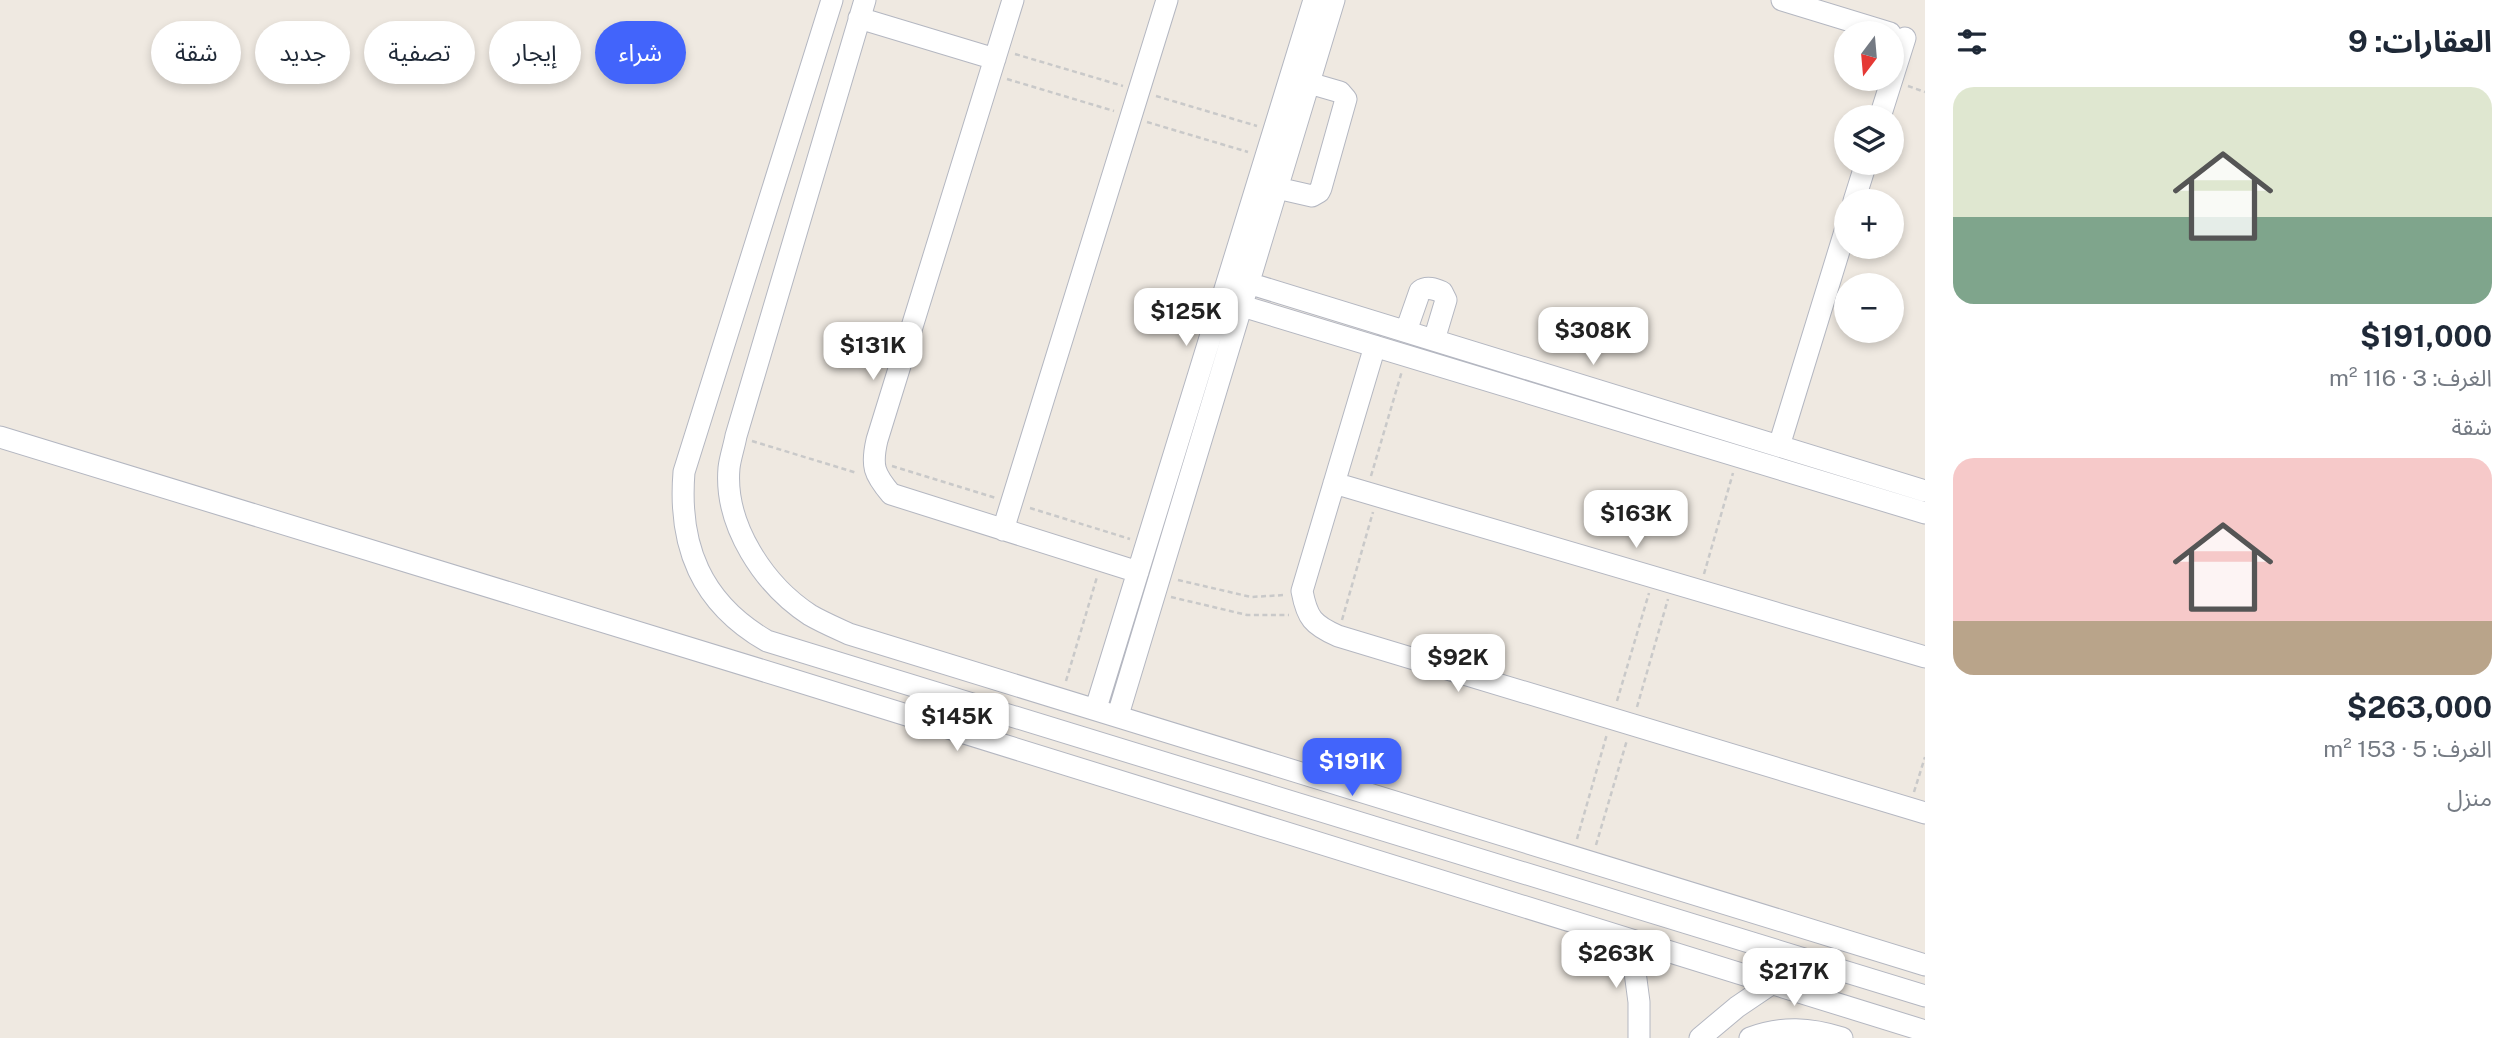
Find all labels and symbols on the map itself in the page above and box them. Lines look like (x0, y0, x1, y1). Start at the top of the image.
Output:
north arrow (1834, 21, 1904, 91)
pin: $125K (1137, 288, 1235, 348)
pin: $308K (1544, 308, 1642, 367)
pin: $131K (824, 322, 922, 382)
pin: $163K (1587, 490, 1685, 550)
pin: $92K (1417, 634, 1499, 694)
pin: $145K (908, 694, 1006, 753)
pin: $191K (1303, 738, 1401, 798)
pin: $263K (1567, 930, 1665, 990)
pin: $217K (1745, 948, 1843, 1008)

